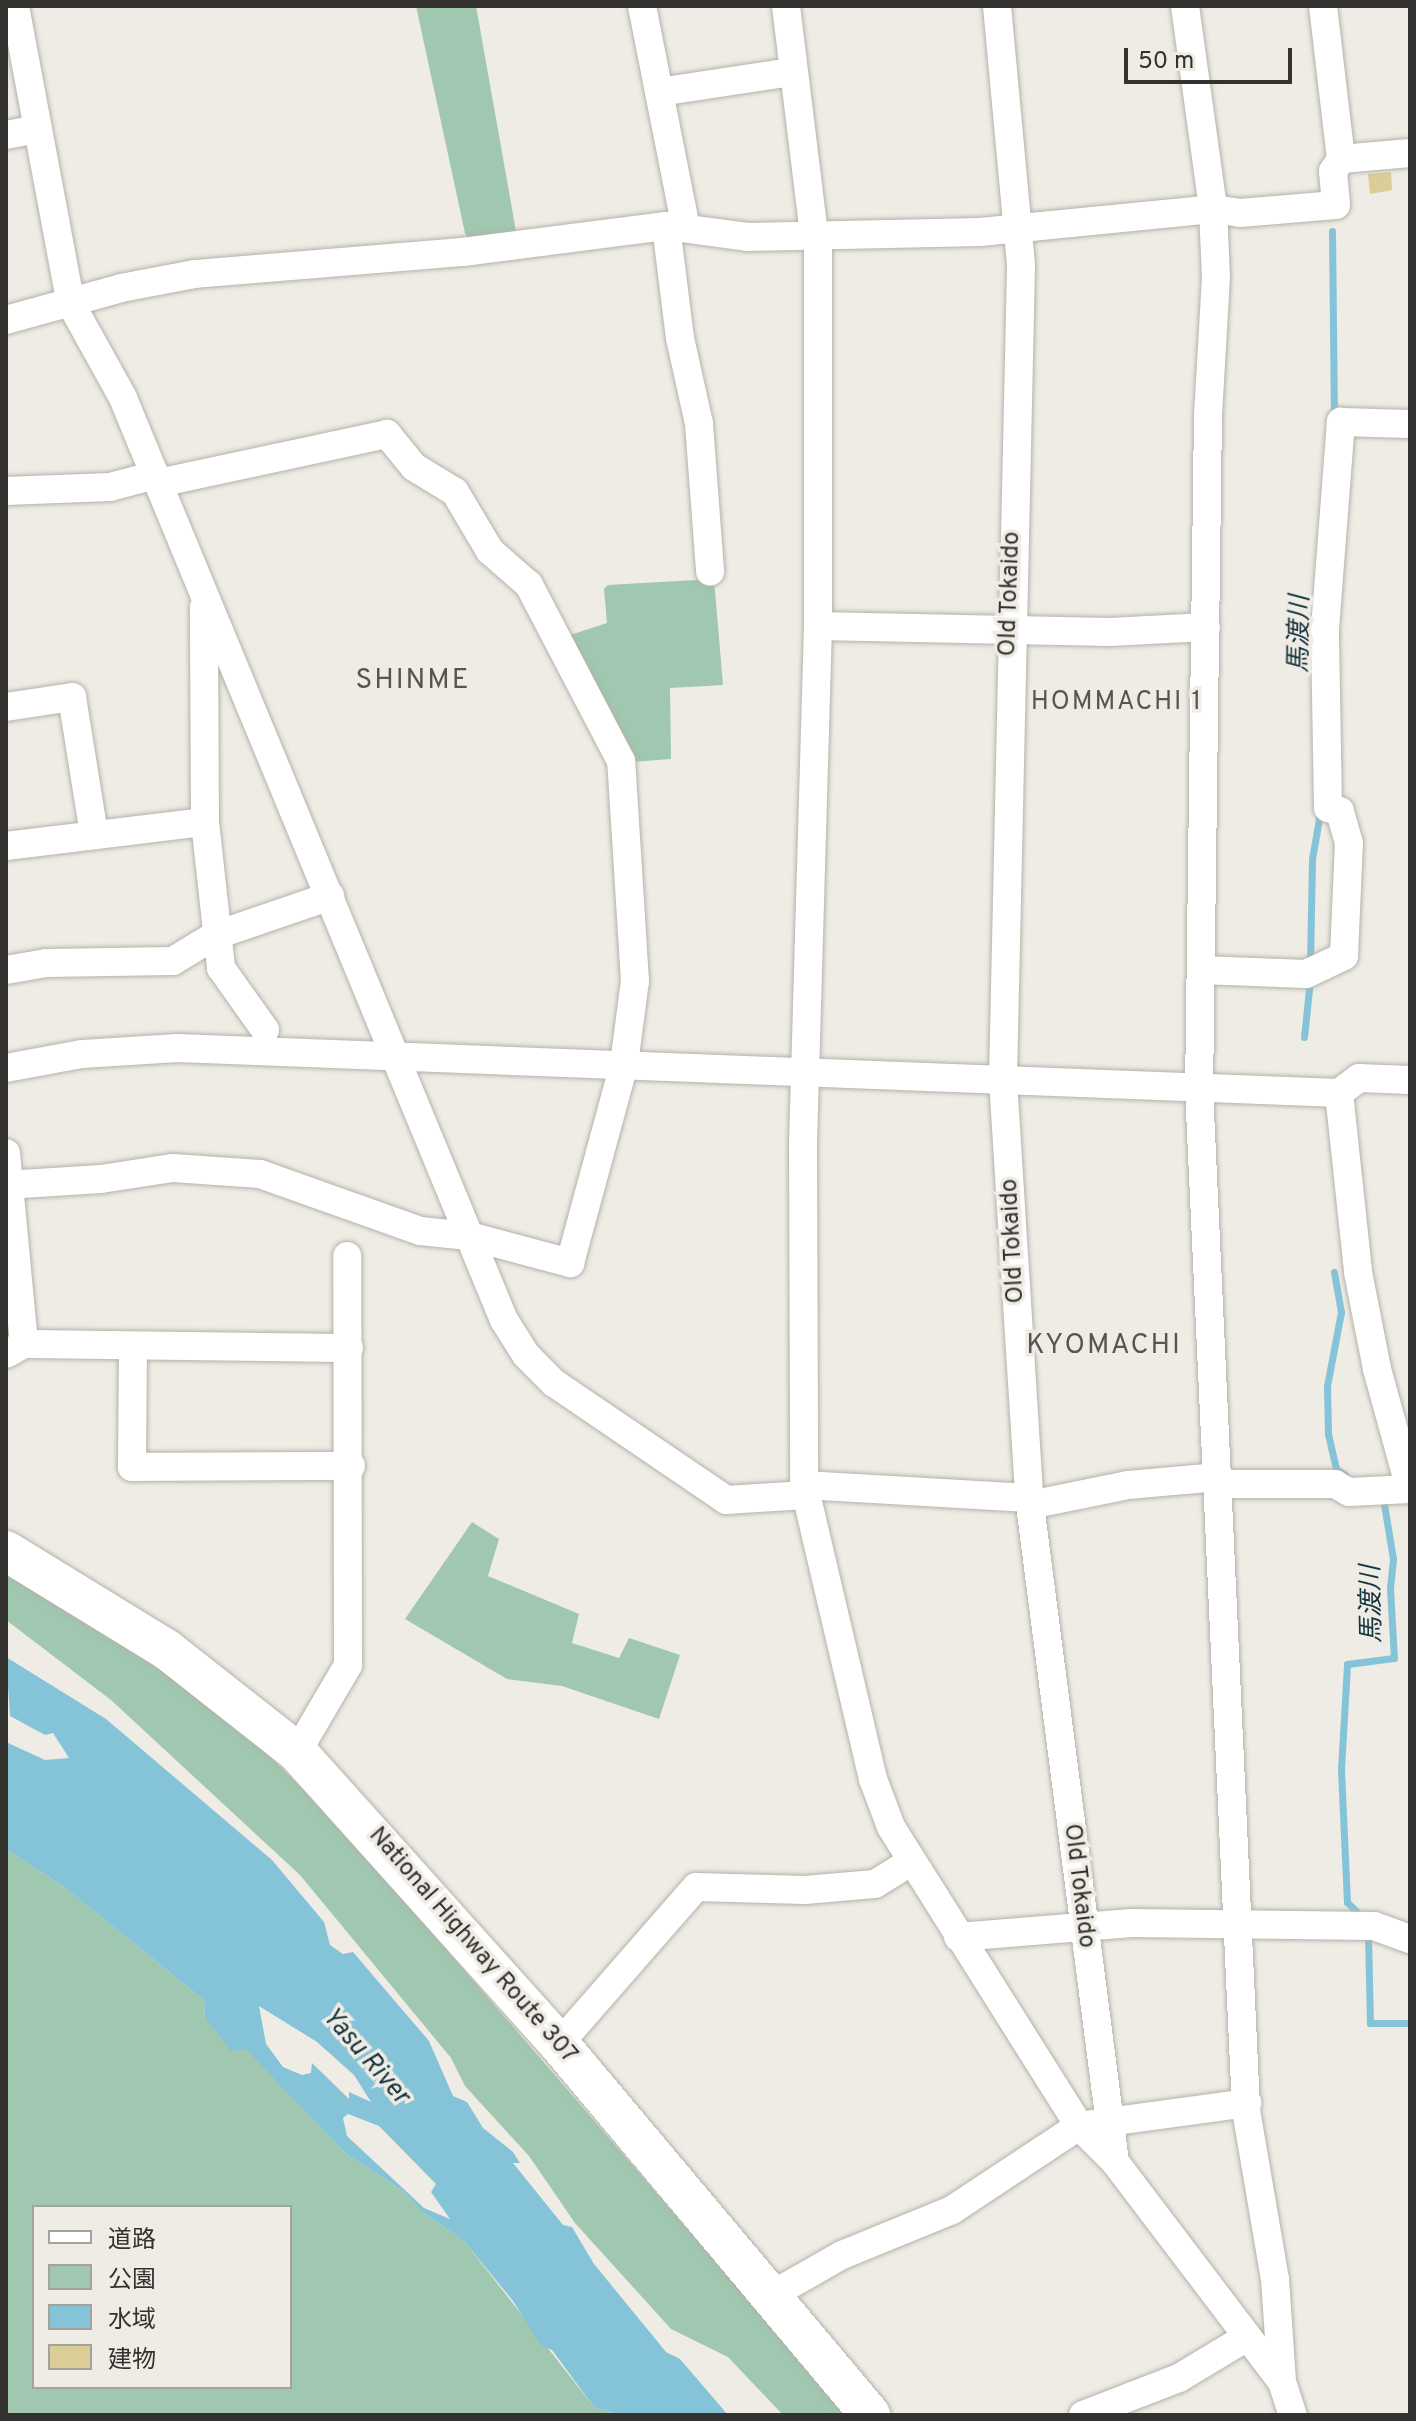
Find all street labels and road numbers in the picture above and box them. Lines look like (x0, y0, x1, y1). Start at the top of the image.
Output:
street label: Old Tokaido (994, 531, 1028, 657)
street label: Old Tokaido (996, 1177, 1032, 1305)
street label: National Highway Route 307 (362, 1822, 582, 2070)
street label: Old Tokaido (1056, 1822, 1100, 1950)

